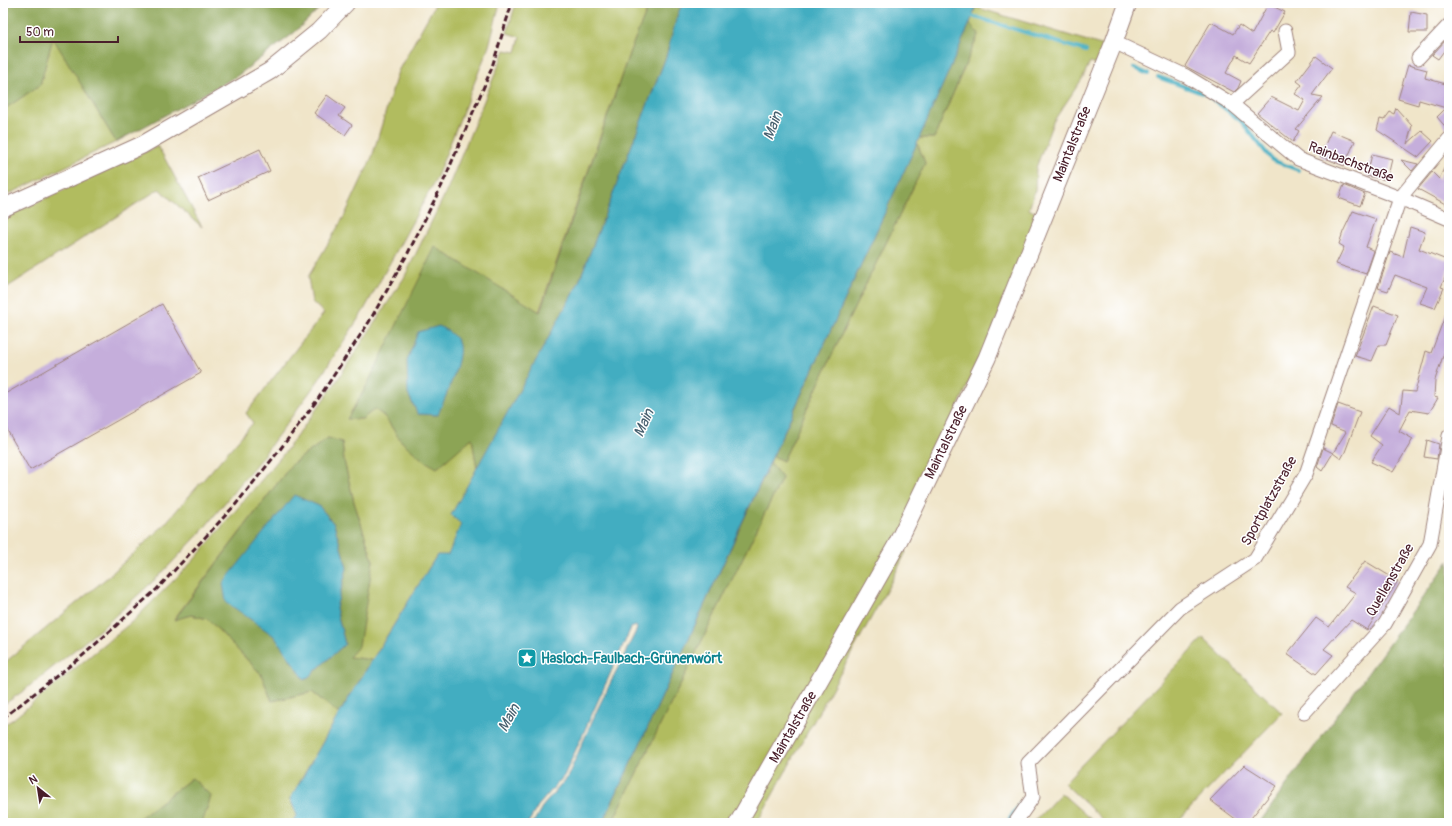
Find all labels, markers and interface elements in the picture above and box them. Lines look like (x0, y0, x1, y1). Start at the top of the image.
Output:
scale bar (20, 18, 118, 44)
text: 50 m (26, 25, 54, 40)
street label: Maintalstraße (1049, 104, 1095, 184)
water label: Main (759, 108, 787, 143)
street label: Rainbachstraße (1306, 138, 1396, 186)
street label: Maintalstraße (921, 402, 971, 482)
water label: Main (629, 405, 659, 440)
street label: Sportplatzstraße (1237, 453, 1301, 549)
street label: Quellenstraße (1362, 540, 1418, 619)
place icon: Hasloch-Faulbach-Grünenwört (516, 647, 538, 669)
place label: Hasloch-Faulbach-Grünenwört (541, 650, 722, 667)
street label: Maintalstraße (766, 688, 820, 766)
water label: Main (494, 699, 525, 735)
north arrow (18, 768, 58, 808)
text: N (27, 772, 40, 787)

